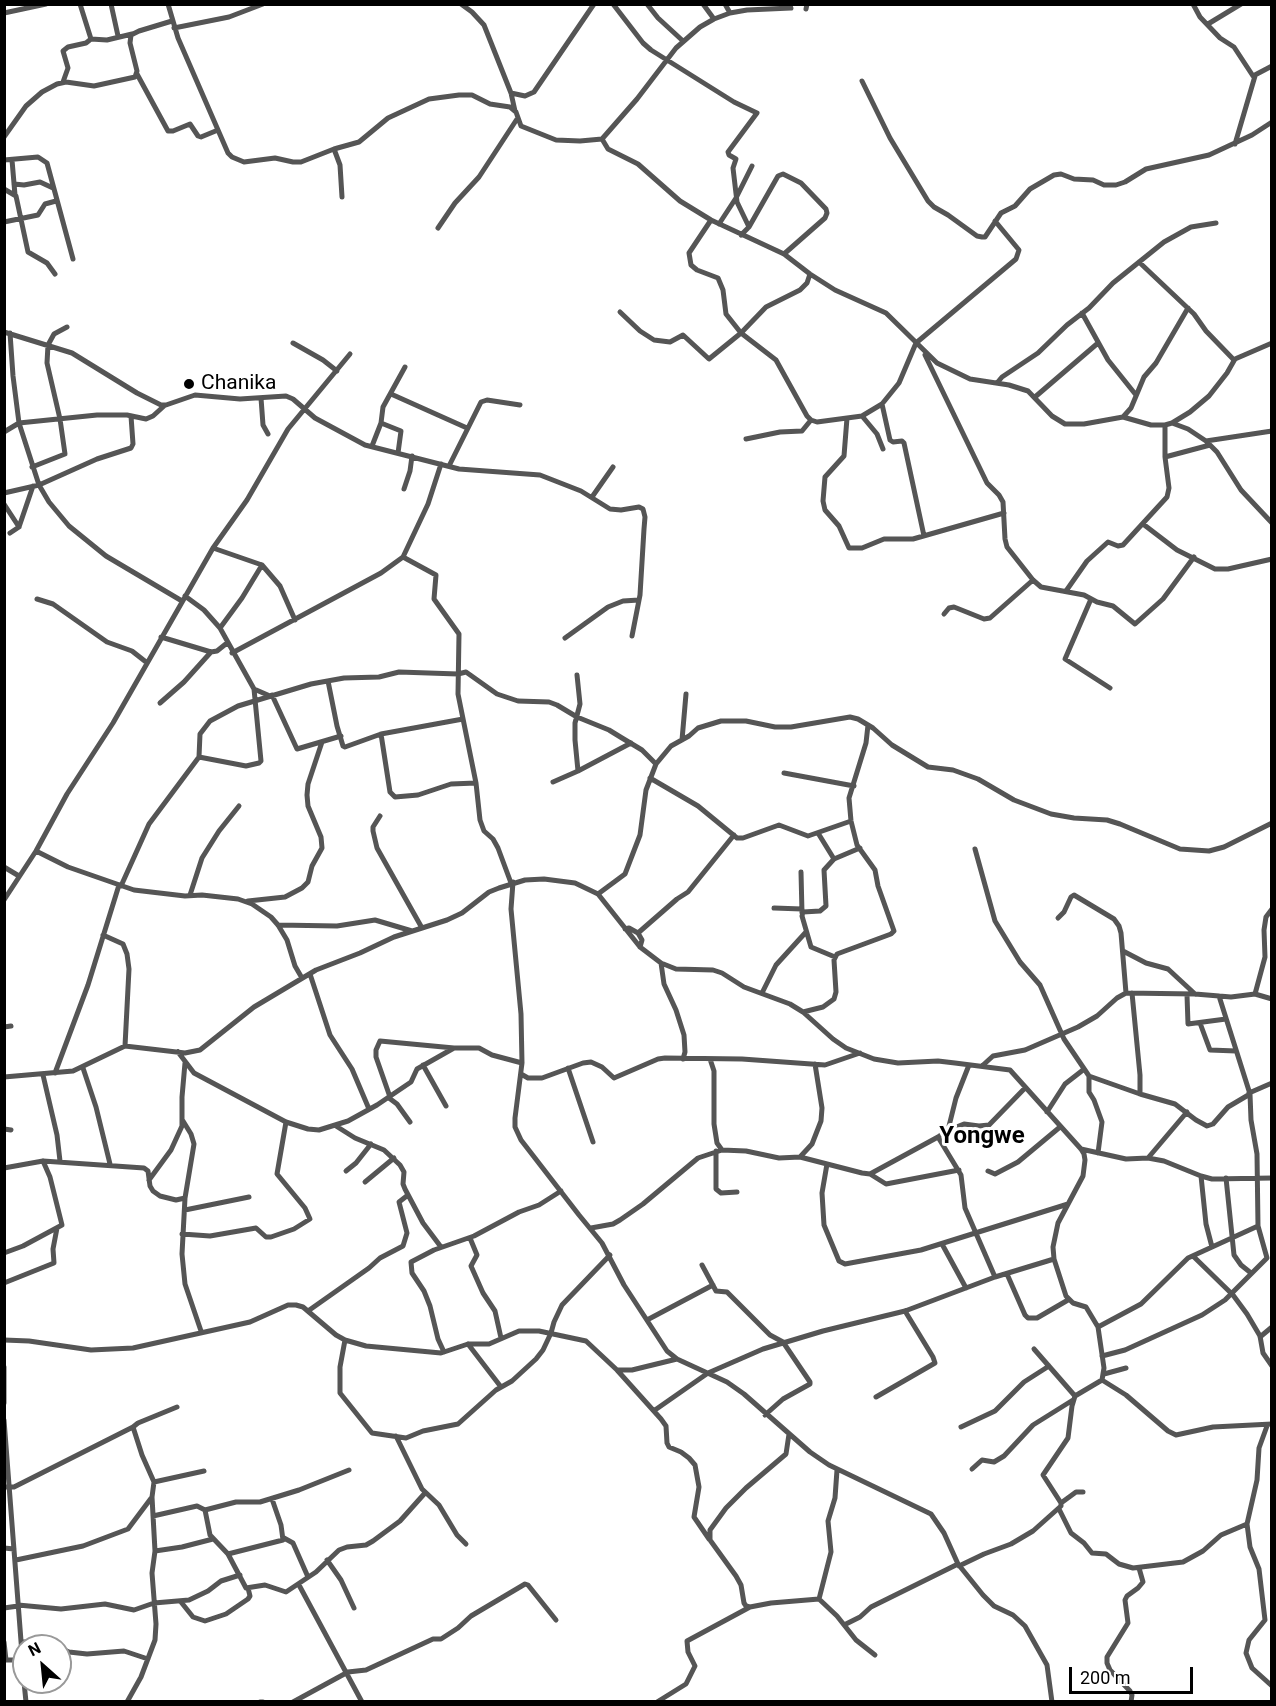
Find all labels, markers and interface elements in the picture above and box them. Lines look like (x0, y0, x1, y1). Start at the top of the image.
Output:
place label: Chanika (201, 371, 276, 397)
marker: Chanika (182, 377, 196, 391)
district label: Yongwe (939, 1123, 1025, 1151)
north arrow (12, 1634, 72, 1694)
text: N (25, 1638, 44, 1660)
scale bar (1072, 1655, 1196, 1693)
text: 200 m (1080, 1667, 1131, 1688)

